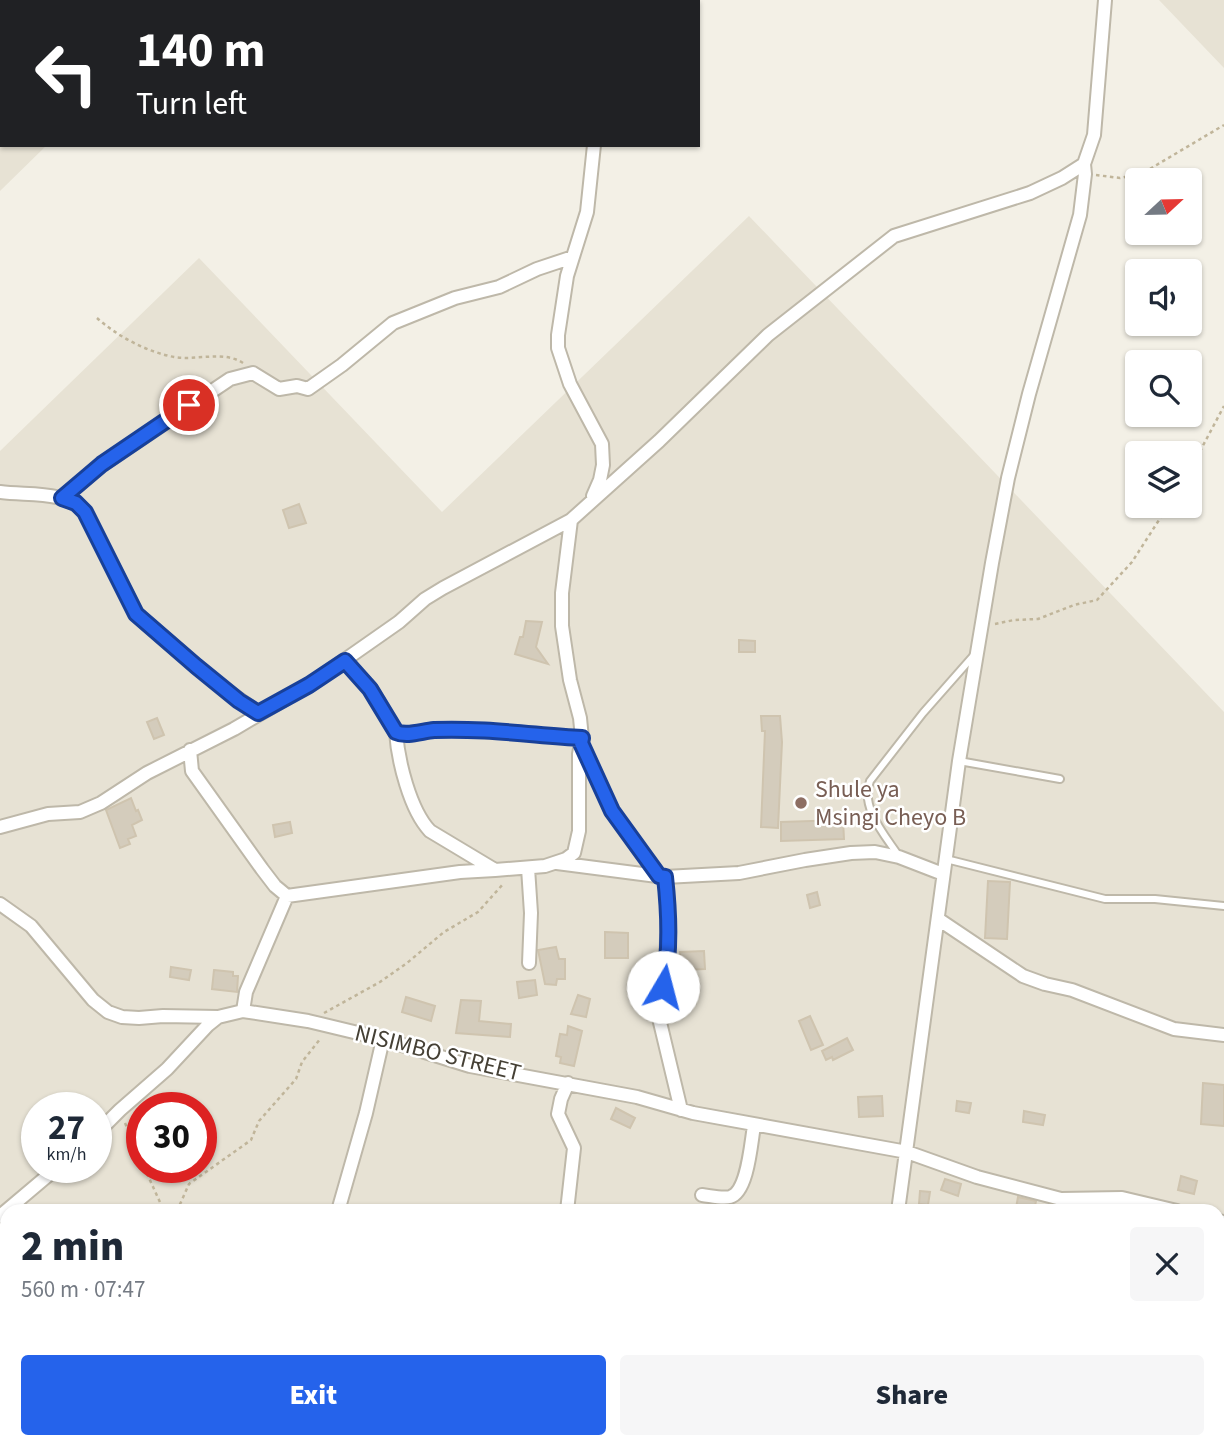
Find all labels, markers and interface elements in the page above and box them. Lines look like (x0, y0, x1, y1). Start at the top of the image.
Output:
text: 140 m (136, 16, 265, 86)
icon: left (21, 28, 112, 119)
text: Turn left (136, 81, 247, 127)
north arrow (1125, 168, 1202, 245)
map controls (1125, 168, 1202, 518)
button: sound (1125, 259, 1202, 336)
button: search (1125, 350, 1202, 427)
pin (159, 375, 219, 435)
icon: arrive (170, 386, 208, 424)
button: layers (1125, 441, 1202, 518)
place label: Shule ya Msingi Cheyo B (815, 772, 966, 835)
marker: Shule ya Msingi Cheyo B (793, 795, 809, 811)
position arrow (626, 950, 700, 1024)
street label: NISIMBO STREET (351, 1015, 525, 1091)
speed limit sign: 30 (126, 1092, 217, 1183)
text: 27 (48, 1103, 85, 1153)
text: km/h (47, 1142, 86, 1167)
text: 2 min (21, 1217, 124, 1277)
button: close (1130, 1227, 1204, 1301)
text: 560 m · 07:47 (21, 1273, 145, 1306)
button: Exit (21, 1355, 606, 1435)
button: Share (620, 1355, 1204, 1435)

